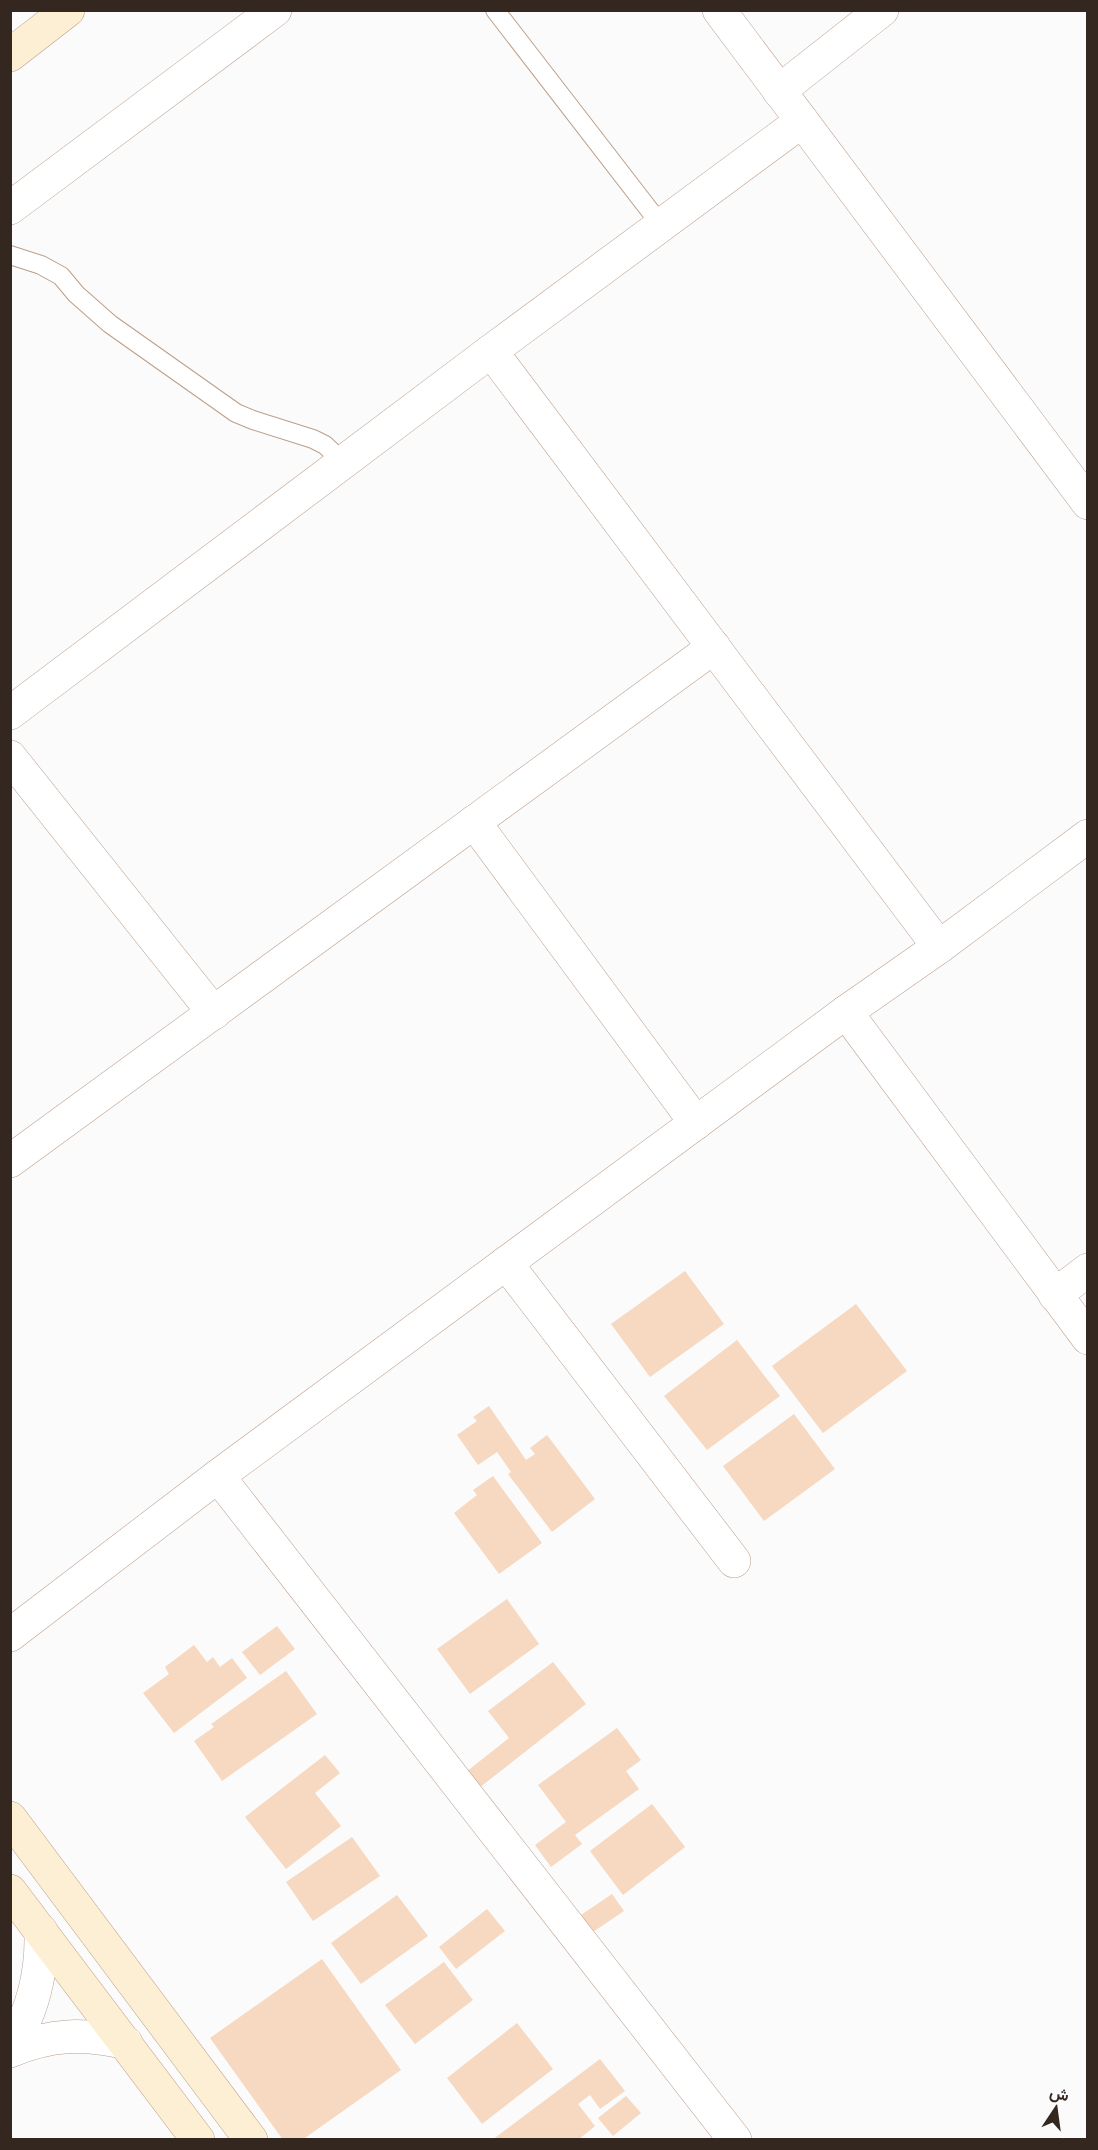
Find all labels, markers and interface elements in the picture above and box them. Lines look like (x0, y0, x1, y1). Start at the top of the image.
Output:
north arrow (1026, 2078, 1086, 2138)
text: ش (1048, 2081, 1071, 2106)

